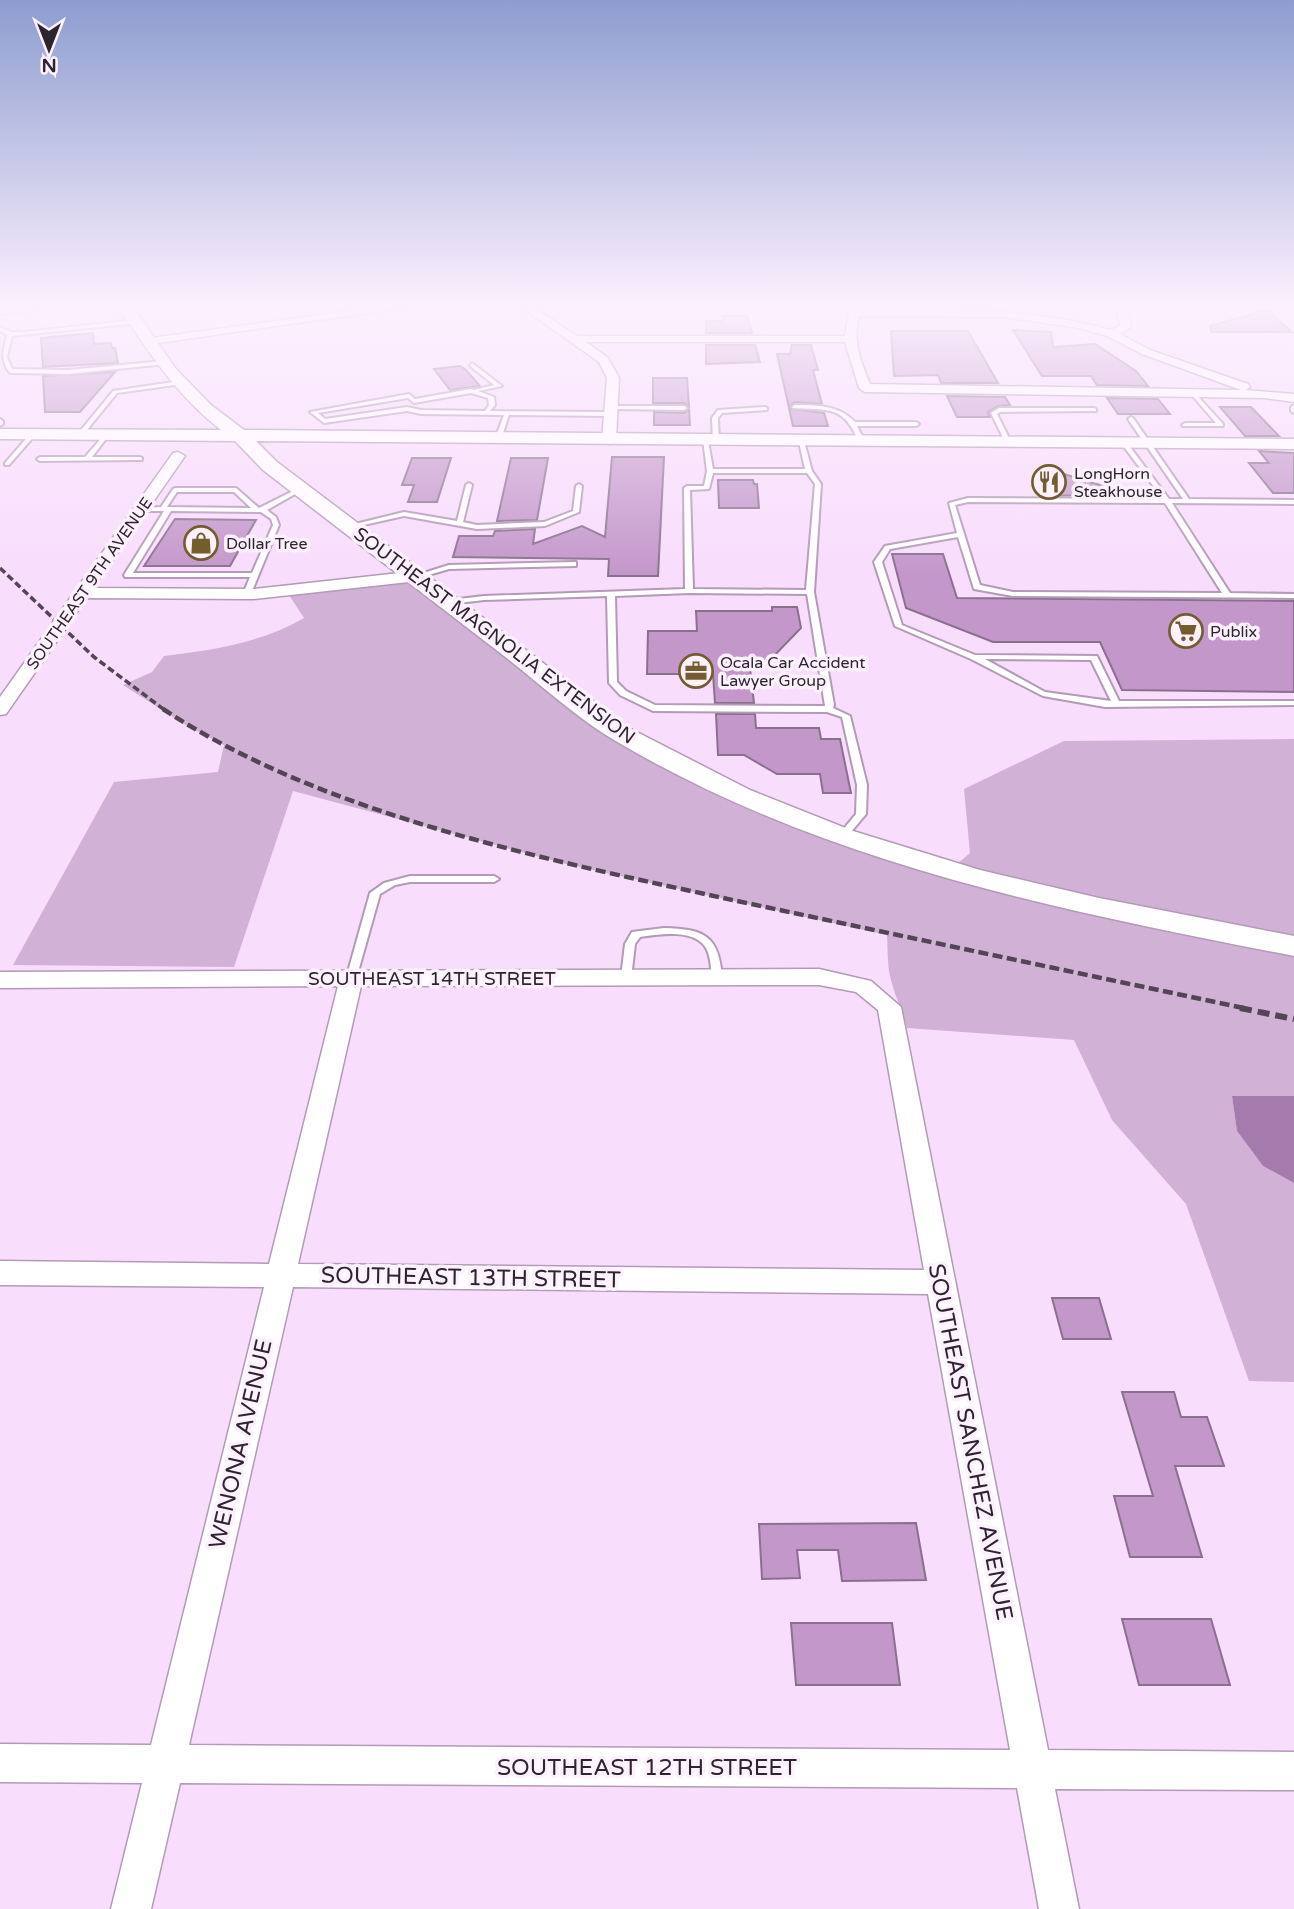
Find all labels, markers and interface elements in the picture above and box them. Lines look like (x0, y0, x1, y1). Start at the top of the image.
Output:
north arrow (14, 14, 84, 84)
text: N (41, 54, 57, 76)
restaurant icon: LongHorn Steakhouse (1030, 463, 1068, 501)
place label: LongHorn Steakhouse (1074, 464, 1162, 502)
street label: SOUTHEAST 9TH AVENUE (23, 494, 157, 674)
street label: SOUTHEAST MAGNOLIA EXTENSION (349, 523, 639, 749)
shop icon: Dollar Tree (182, 524, 220, 562)
place label: Dollar Tree (226, 534, 307, 554)
supermarket icon: Publix (1167, 612, 1205, 650)
place label: Publix (1210, 622, 1257, 642)
office icon: Ocala Car Accident Lawyer Group (677, 652, 715, 690)
place label: Ocala Car Accident Lawyer Group (720, 653, 865, 691)
street label: SOUTHEAST 14TH STREET (308, 968, 556, 990)
street label: SOUTHEAST 13TH STREET (321, 1261, 621, 1295)
street label: SOUTHEAST SANCHEZ AVENUE (922, 1262, 1018, 1623)
street label: WENONA AVENUE (203, 1337, 279, 1552)
street label: SOUTHEAST 12TH STREET (497, 1754, 797, 1782)

